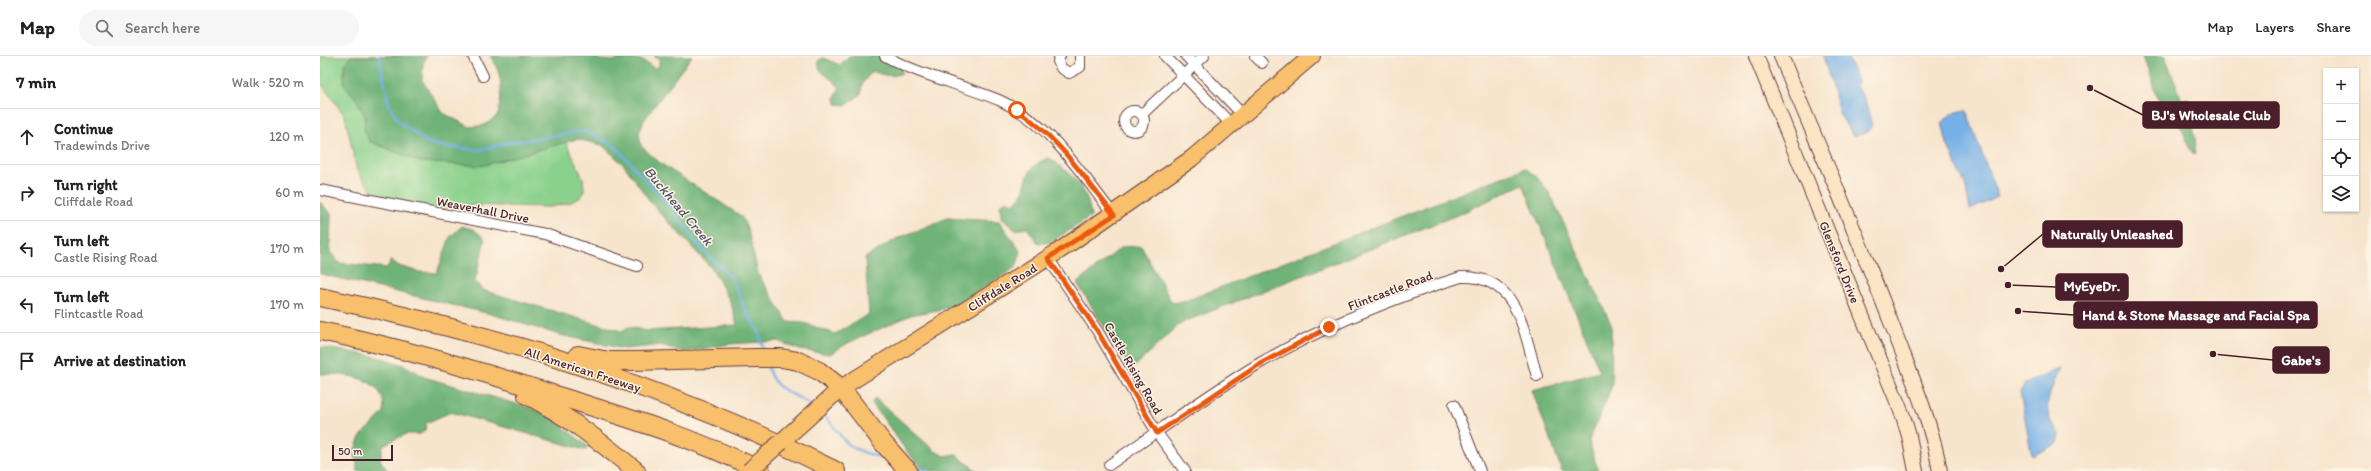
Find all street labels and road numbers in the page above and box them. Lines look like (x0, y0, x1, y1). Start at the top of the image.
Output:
street label: Weaverhall Drive (435, 193, 530, 226)
street label: Glensford Drive (1816, 219, 1863, 305)
street label: Cliffdale Road (965, 260, 1040, 315)
street label: Flintcastle Road (1346, 267, 1435, 313)
street label: Castle Rising Road (1101, 320, 1166, 417)
street label: All American Freeway (523, 344, 643, 395)

